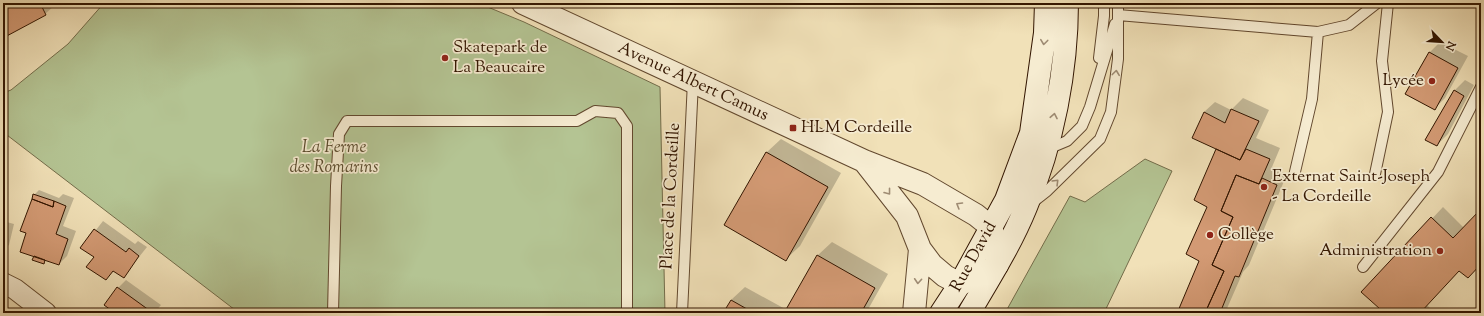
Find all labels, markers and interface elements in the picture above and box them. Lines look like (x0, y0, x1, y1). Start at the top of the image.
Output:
north arrow (1422, 22, 1462, 62)
place label: Skatepark de La Beaucaire (453, 36, 547, 80)
street label: Avenue Albert Camus (614, 37, 773, 128)
text: N (1441, 38, 1460, 53)
one-way arrow (1040, 39, 1049, 45)
marker: Skatepark de La Beaucaire (440, 53, 450, 63)
place label: Lycée (1383, 69, 1424, 93)
one-way arrow (1111, 70, 1120, 76)
marker: Lycée (1427, 76, 1437, 86)
one-way arrow (1049, 113, 1057, 120)
place label: HLM Cordeille (801, 116, 912, 140)
street label: Place de la Cordeille (655, 122, 687, 270)
marker: HLM Cordeille (788, 123, 798, 133)
park label: La Ferme des Romarins (290, 136, 379, 180)
place label: Externat Saint-Joseph - La Cordeille (1272, 165, 1430, 209)
one-way arrow (1051, 179, 1059, 187)
marker: Externat Saint-Joseph - La Cordeille (1259, 182, 1269, 192)
one-way arrow (883, 187, 890, 194)
one-way arrow (956, 203, 963, 210)
street label: Rue David (945, 217, 1003, 297)
place label: Collège (1218, 223, 1274, 247)
marker: Collège (1205, 230, 1215, 240)
place label: Administration (1319, 239, 1432, 263)
marker: Administration (1435, 246, 1445, 256)
one-way arrow (913, 278, 922, 284)

